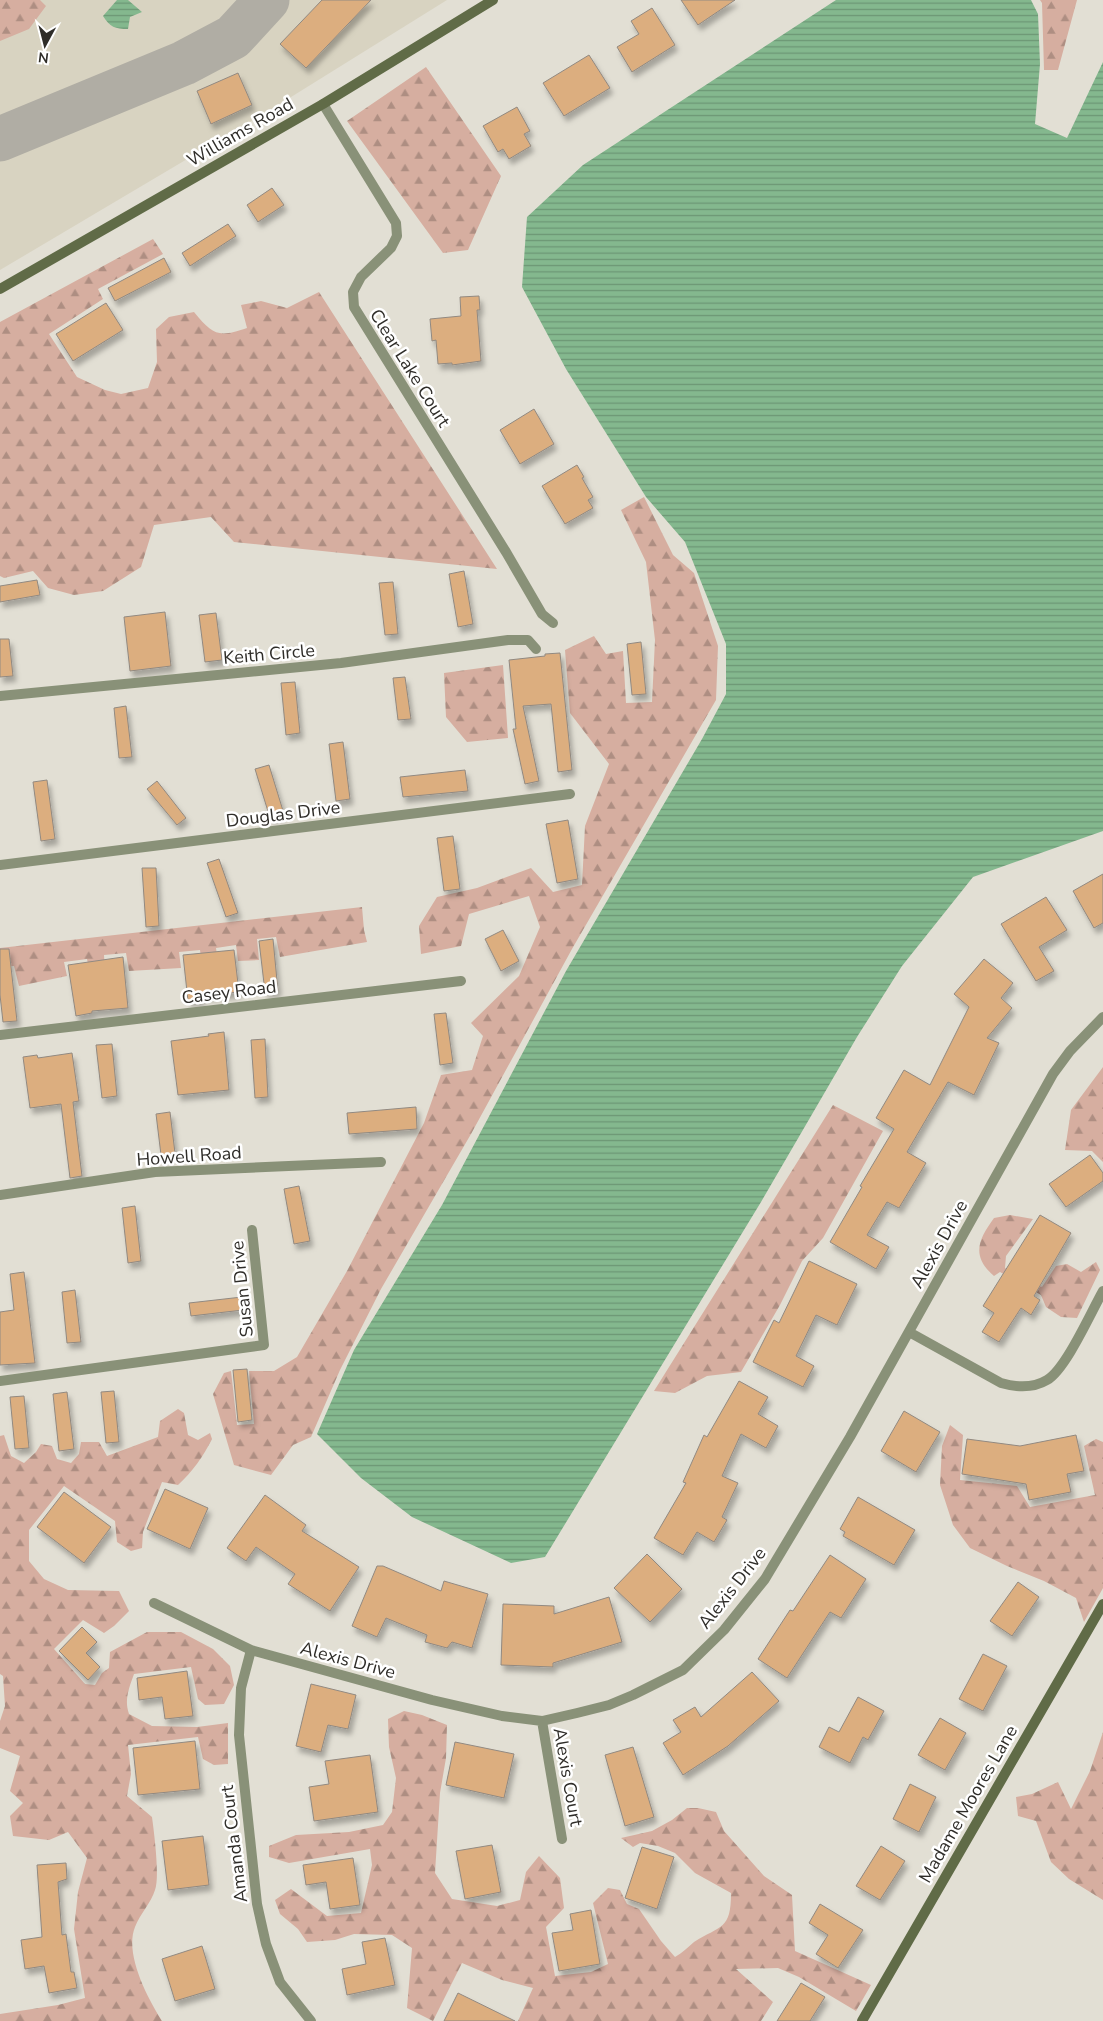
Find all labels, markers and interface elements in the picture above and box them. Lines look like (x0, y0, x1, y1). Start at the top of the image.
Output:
north arrow (20, 20, 70, 70)
text: N (37, 47, 50, 67)
street label: Williams Road (182, 92, 298, 172)
street label: Clear Lake Court (364, 305, 456, 432)
street label: Keith Circle (222, 638, 316, 670)
street label: Douglas Drive (225, 795, 341, 833)
street label: Casey Road (180, 974, 278, 1010)
street label: Howell Road (136, 1140, 242, 1172)
street label: Alexis Drive (905, 1196, 973, 1292)
street label: Susan Drive (225, 1240, 259, 1338)
street label: Alexis Drive (693, 1542, 771, 1634)
street label: Alexis Drive (298, 1636, 398, 1684)
street label: Madame Moores Lane (913, 1721, 1023, 1887)
street label: Alexis Court (548, 1726, 589, 1829)
street label: Amanda Court (215, 1783, 253, 1904)

